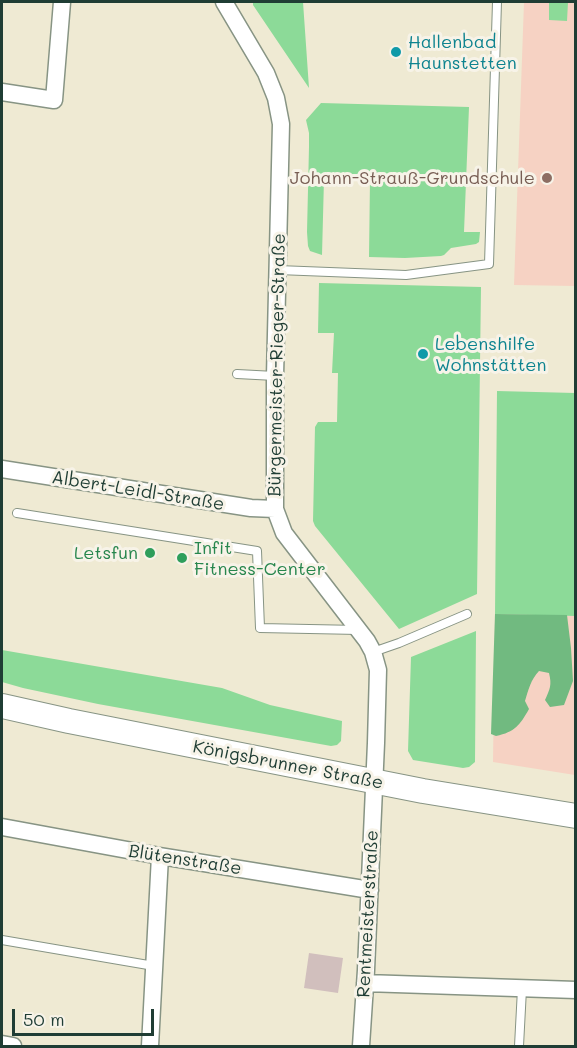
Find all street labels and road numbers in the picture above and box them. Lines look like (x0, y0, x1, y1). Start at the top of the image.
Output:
street label: Bürgermeister-Rieger-Straße (264, 233, 290, 497)
street label: Albert-Leidl-Straße (50, 467, 226, 515)
street label: Königsbrunner Straße (191, 736, 385, 794)
street label: Rentmeisterstraße (353, 830, 383, 998)
street label: Blütenstraße (127, 840, 243, 880)

